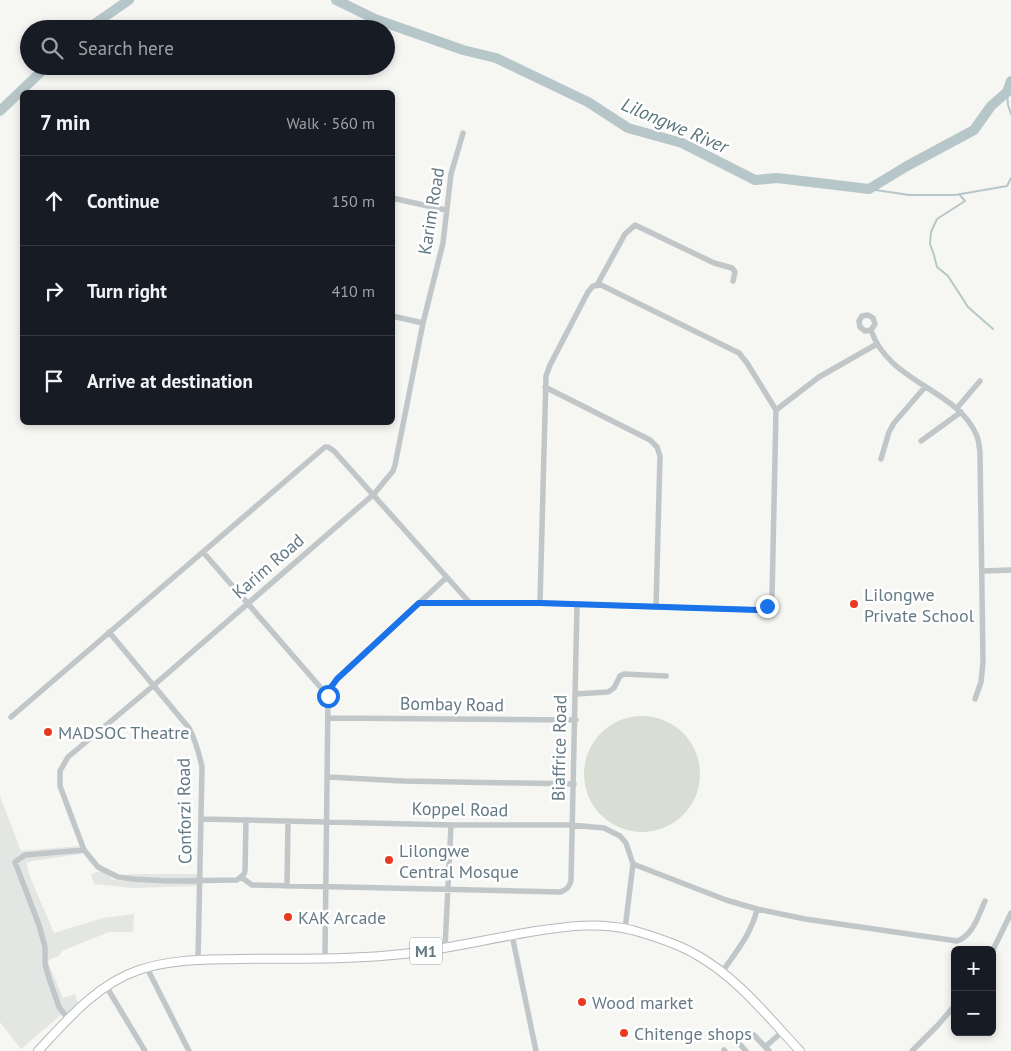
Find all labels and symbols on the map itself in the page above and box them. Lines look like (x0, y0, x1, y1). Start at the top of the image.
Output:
water label: Lilongwe River (618, 92, 734, 159)
street label: Karim Road (413, 166, 449, 256)
street label: Karim Road (227, 528, 309, 604)
place label: Lilongwe Private School (864, 583, 975, 627)
route end (756, 595, 779, 618)
marker: Lilongwe Private School (848, 598, 860, 610)
route start (317, 685, 340, 708)
street label: Bombay Road (400, 692, 504, 716)
street label: Biaffrice Road (547, 695, 571, 801)
place label: MADSOC Theatre (58, 721, 190, 744)
marker: MADSOC Theatre (42, 726, 54, 738)
street label: Conforzi Road (172, 758, 196, 864)
street label: Koppel Road (412, 797, 508, 821)
place label: Lilongwe Central Mosque (399, 839, 519, 883)
marker: Lilongwe Central Mosque (383, 854, 395, 866)
place label: KAK Arcade (298, 906, 386, 929)
marker: KAK Arcade (282, 911, 294, 923)
road number: M1 (410, 938, 442, 964)
place label: Wood market (592, 991, 693, 1014)
marker: Wood market (576, 996, 588, 1008)
place label: Chitenge shops (634, 1022, 752, 1045)
marker: Chitenge shops (618, 1027, 630, 1039)

